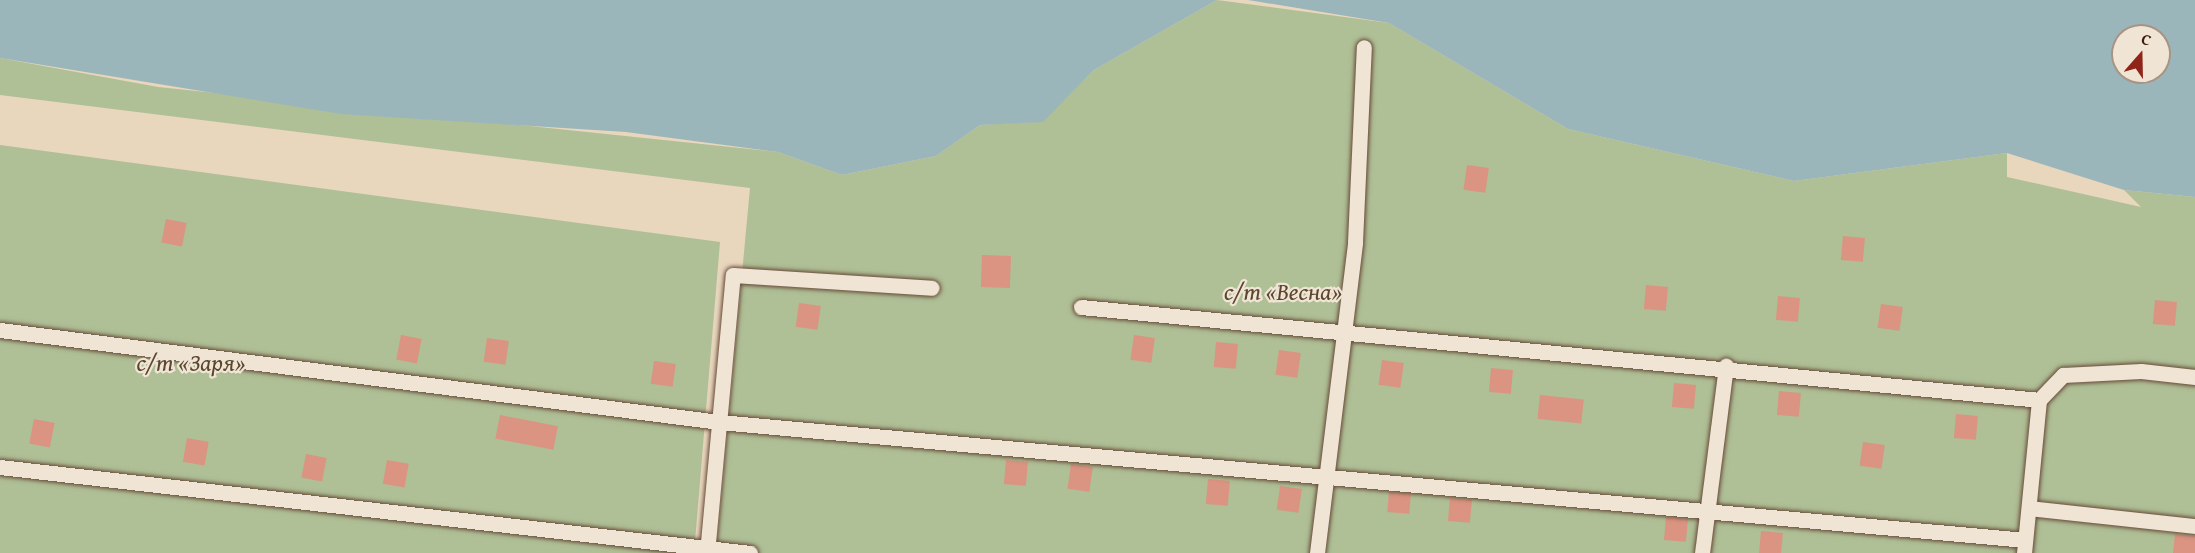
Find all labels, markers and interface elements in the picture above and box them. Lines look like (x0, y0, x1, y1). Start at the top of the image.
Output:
north arrow (2111, 24, 2171, 84)
text: С (2138, 26, 2155, 52)
park label: с/т «Весна» (1224, 278, 1342, 306)
park label: с/т «Заря» (137, 349, 245, 377)

